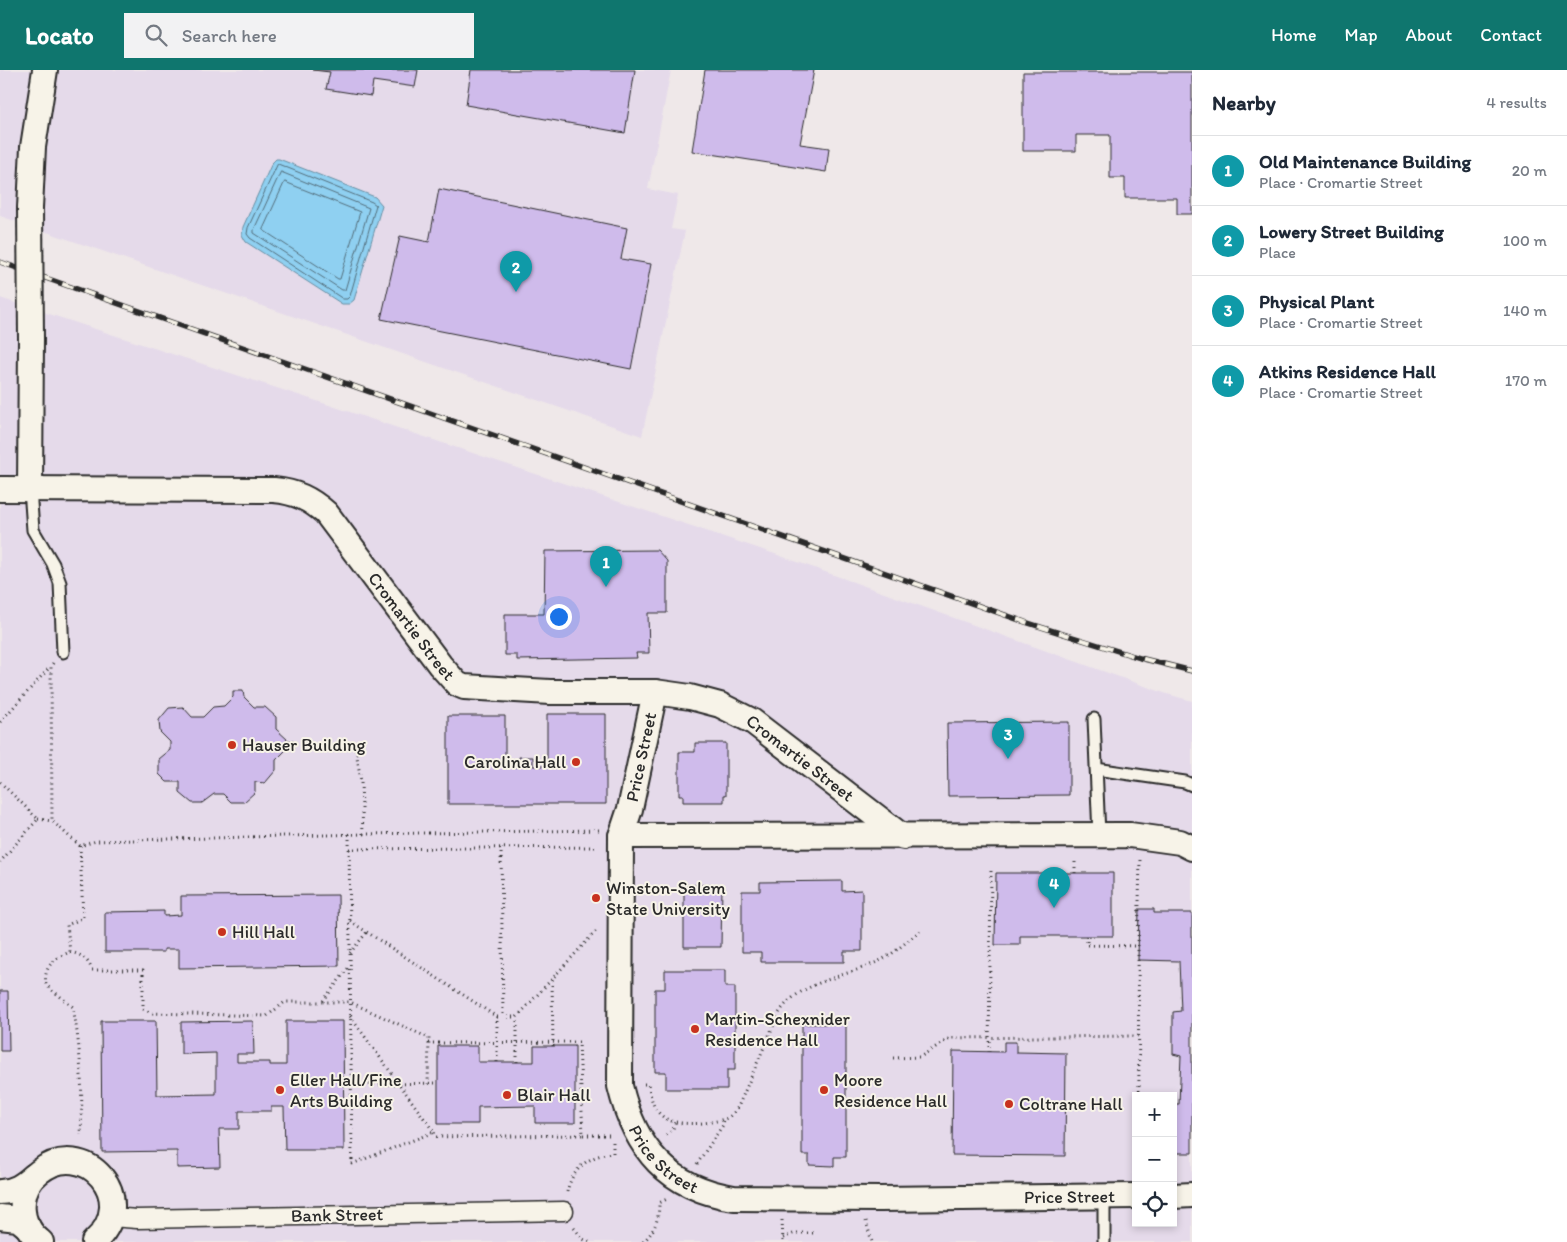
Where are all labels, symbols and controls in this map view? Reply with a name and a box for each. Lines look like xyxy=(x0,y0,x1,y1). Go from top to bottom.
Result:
search box xyxy=(124,13,474,58)
text: Locato xyxy=(25,21,94,50)
icon: search xyxy=(142,21,170,49)
text: Search here xyxy=(182,24,277,47)
text: Home xyxy=(1271,24,1317,46)
text: Map xyxy=(1345,24,1378,46)
text: About xyxy=(1406,24,1452,46)
text: Contact xyxy=(1480,24,1542,46)
text: Nearby xyxy=(1212,90,1276,115)
text: 4 results xyxy=(1486,93,1547,112)
text: Old Maintenance Building xyxy=(1259,150,1471,173)
text: 1 xyxy=(1224,161,1232,180)
text: 20 m xyxy=(1512,161,1547,180)
text: Place · Cromartie Street xyxy=(1259,173,1423,192)
text: Lowery Street Building xyxy=(1259,220,1444,243)
text: 2 xyxy=(1224,231,1232,250)
text: 100 m xyxy=(1503,231,1547,250)
text: Place xyxy=(1259,243,1296,262)
pin: 2 xyxy=(500,251,532,292)
text: Physical Plant xyxy=(1259,290,1374,313)
text: 3 xyxy=(1224,301,1232,320)
text: 140 m xyxy=(1503,301,1547,320)
text: Place · Cromartie Street xyxy=(1259,313,1423,332)
text: Atkins Residence Hall xyxy=(1259,360,1436,383)
text: 4 xyxy=(1223,371,1233,390)
text: 170 m xyxy=(1505,371,1547,390)
text: Place · Cromartie Street xyxy=(1259,383,1423,402)
pin: 1 xyxy=(590,546,622,587)
street label: Cromartie Street xyxy=(363,568,460,685)
your location xyxy=(546,604,572,630)
street label: Price Street xyxy=(621,710,661,804)
street label: Cromartie Street xyxy=(742,710,859,807)
pin: 3 xyxy=(992,718,1024,759)
place label: Hauser Building xyxy=(242,734,367,756)
marker: Hauser Building xyxy=(226,739,238,751)
place label: Carolina Hall xyxy=(464,751,566,773)
marker: Carolina Hall xyxy=(570,756,582,768)
pin: 4 xyxy=(1038,867,1070,908)
place label: Winston-Salem State University xyxy=(606,877,730,920)
marker: Winston-Salem State University xyxy=(590,892,602,904)
place label: Hill Hall xyxy=(232,921,295,943)
marker: Hill Hall xyxy=(216,926,228,938)
place label: Martin-Schexnider Residence Hall xyxy=(705,1008,851,1051)
marker: Martin-Schexnider Residence Hall xyxy=(689,1023,701,1035)
place label: Eller Hall/Fine Arts Building xyxy=(290,1069,402,1112)
place label: Moore Residence Hall xyxy=(834,1069,947,1112)
marker: Eller Hall/Fine Arts Building xyxy=(274,1084,286,1096)
place label: Blair Hall xyxy=(517,1084,591,1106)
marker: Moore Residence Hall xyxy=(818,1084,830,1096)
marker: Blair Hall xyxy=(501,1089,513,1101)
map controls xyxy=(1132,1092,1177,1227)
button: + xyxy=(1132,1092,1177,1137)
place label: Coltrane Hall xyxy=(1019,1093,1123,1115)
marker: Coltrane Hall xyxy=(1003,1098,1015,1110)
street label: Price Street xyxy=(624,1121,702,1198)
button: − xyxy=(1132,1137,1177,1182)
button: locate xyxy=(1132,1182,1177,1227)
street label: Price Street xyxy=(1024,1185,1115,1208)
street label: Bank Street xyxy=(291,1203,384,1227)

